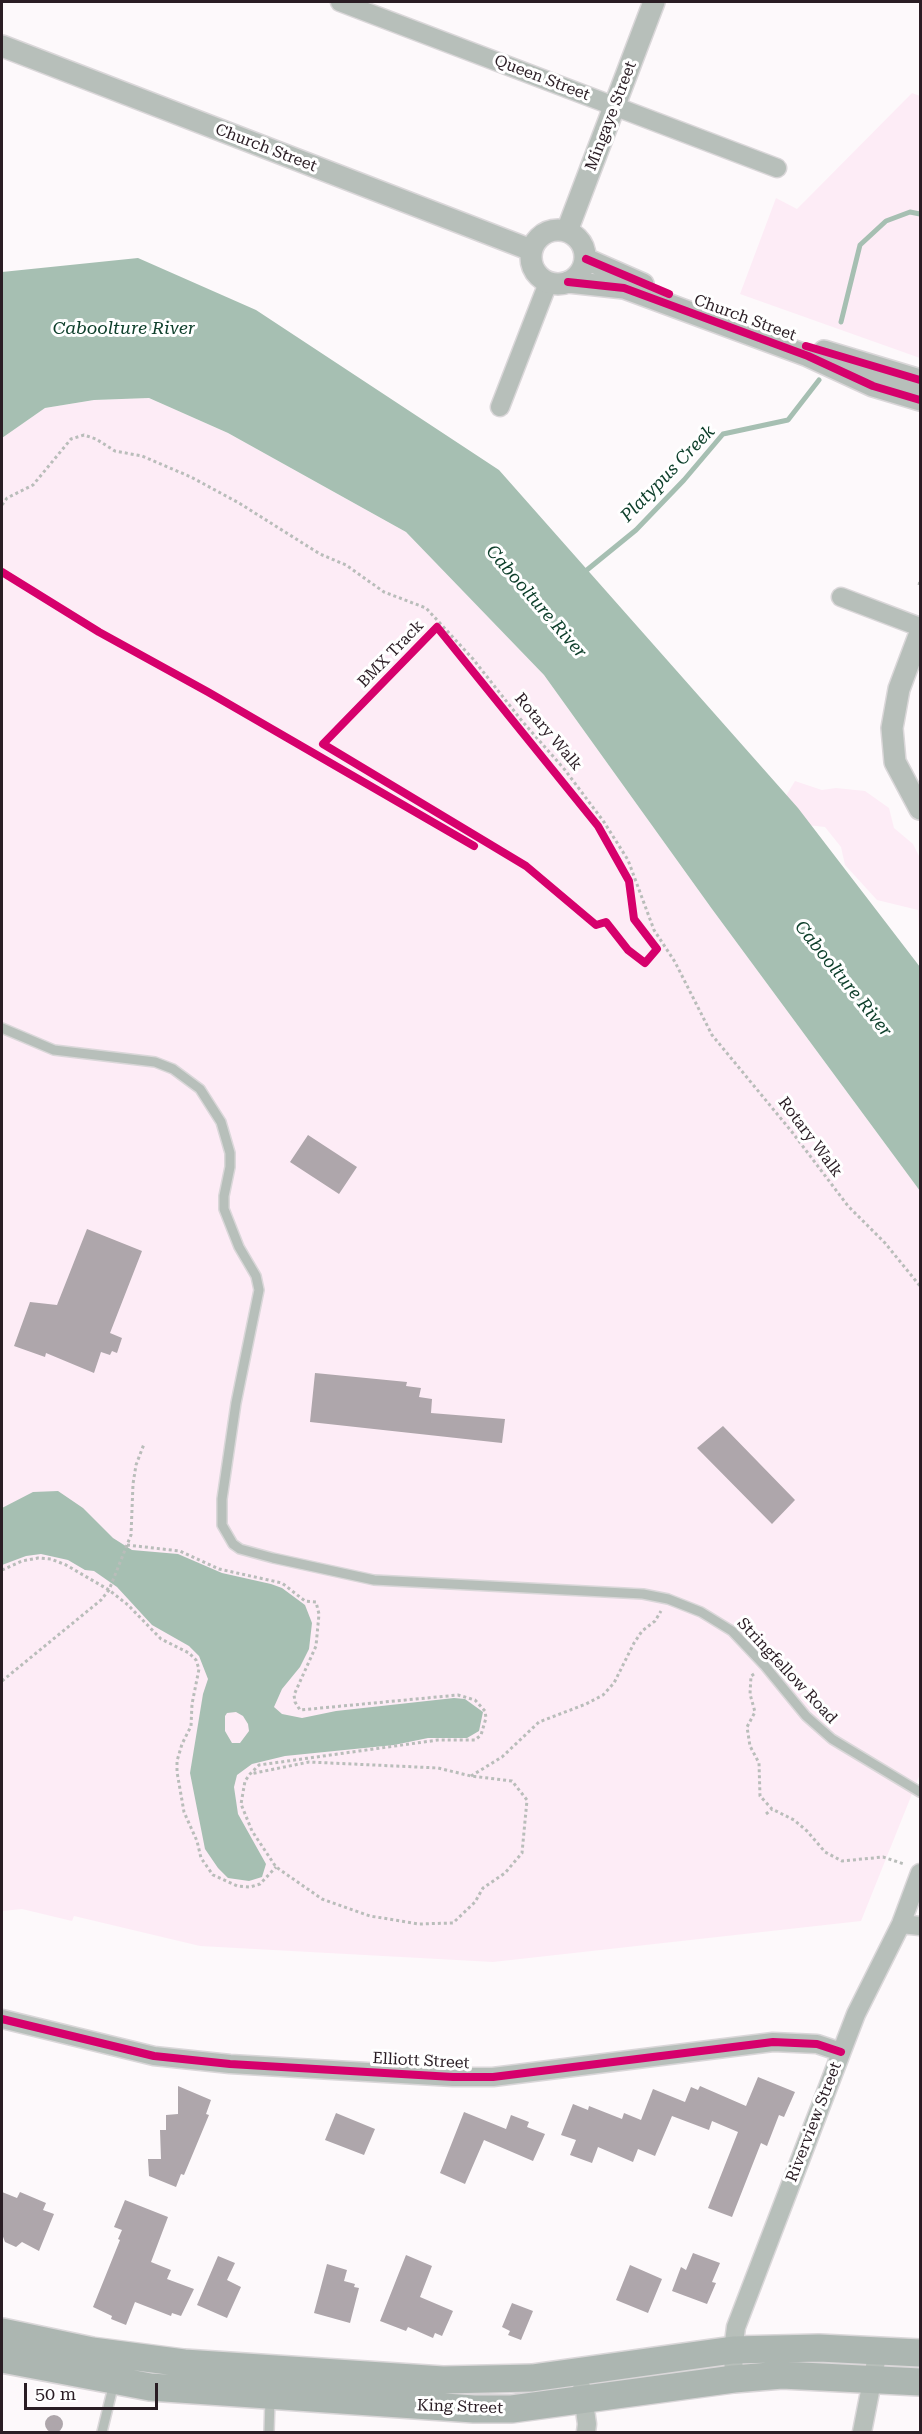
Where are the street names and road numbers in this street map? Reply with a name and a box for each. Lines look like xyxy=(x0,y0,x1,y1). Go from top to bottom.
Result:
street label: Queen Street xyxy=(492,51,592,105)
street label: Mingaye Street xyxy=(581,59,641,173)
street label: Church Street xyxy=(212,120,320,176)
street label: Church Street xyxy=(691,291,799,345)
street label: BMX Track xyxy=(354,616,428,692)
street label: Rotary Walk xyxy=(510,689,586,775)
street label: Rotary Walk xyxy=(774,1093,846,1181)
street label: Stringfellow Road xyxy=(733,1614,841,1728)
street label: Elliott Street xyxy=(372,2049,470,2073)
street label: Riverview Street xyxy=(782,2059,846,2185)
street label: King Street xyxy=(417,2396,503,2418)

